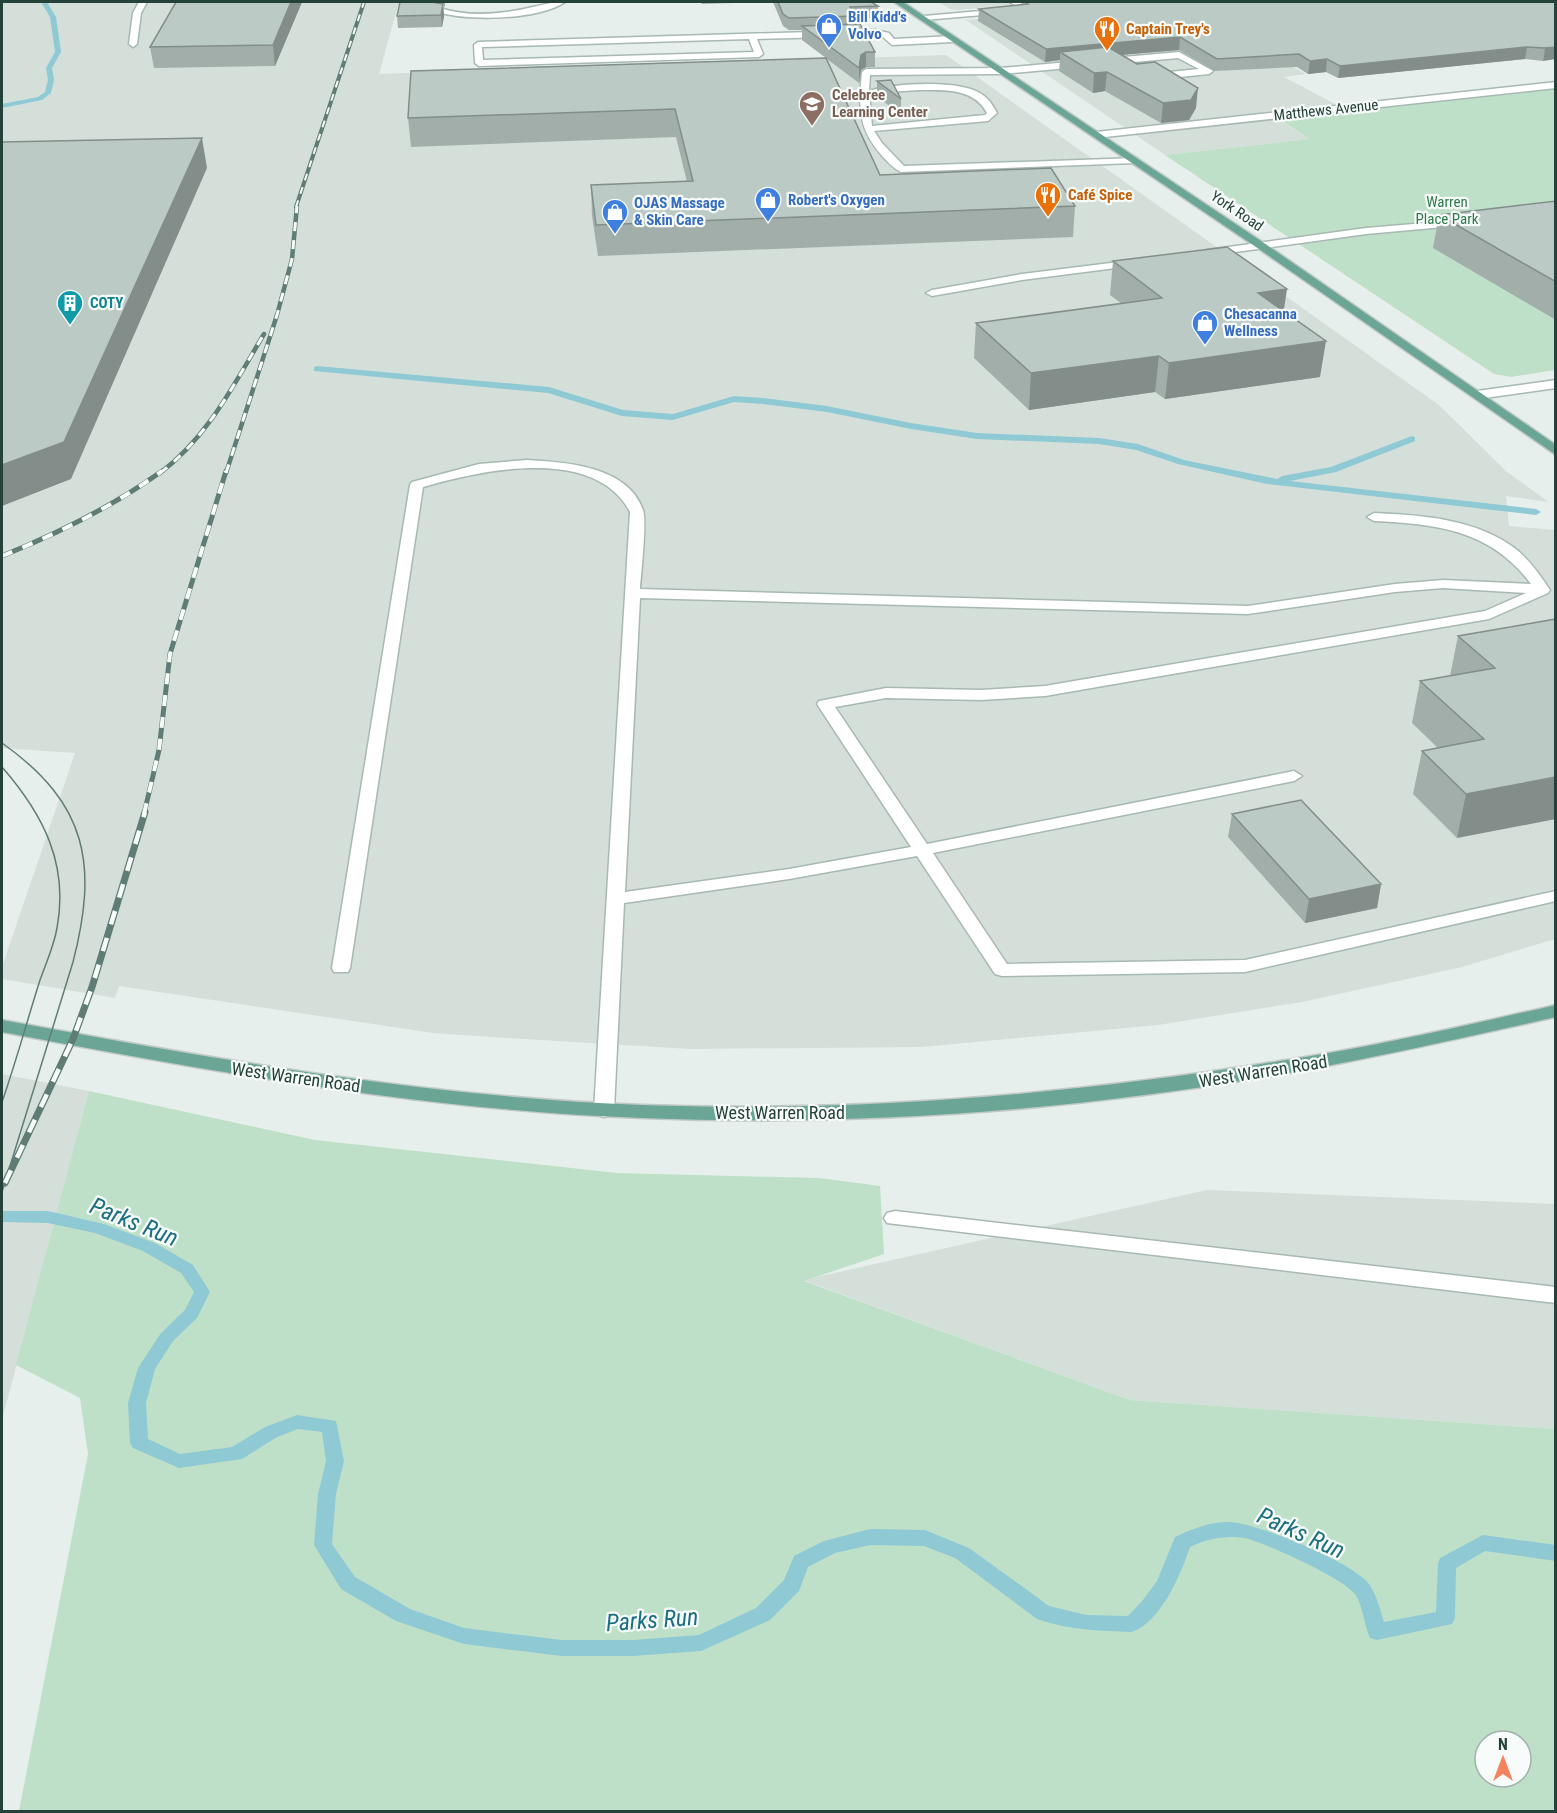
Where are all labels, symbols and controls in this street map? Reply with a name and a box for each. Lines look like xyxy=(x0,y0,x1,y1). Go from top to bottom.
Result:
place label: Bill Kidd's Volvo xyxy=(848,8,907,43)
shop icon: Bill Kidd's Volvo xyxy=(814,11,844,49)
restaurant icon: Captain Trey's xyxy=(1092,14,1122,52)
place label: Captain Trey's xyxy=(1126,20,1210,38)
place label: Celebree Learning Center xyxy=(832,86,928,121)
school or university icon: Celebree Learning Center xyxy=(797,89,827,127)
street label: Matthews Avenue xyxy=(1273,96,1379,124)
restaurant icon: Café Spice xyxy=(1033,180,1063,218)
shop icon: Robert's Oxygen xyxy=(753,185,783,223)
place label: Café Spice xyxy=(1068,186,1132,204)
street label: York Road xyxy=(1207,187,1267,235)
place label: Robert's Oxygen xyxy=(788,191,885,209)
park label: Warren Place Park xyxy=(1415,193,1479,228)
place label: OJAS Massage & Skin Care xyxy=(634,194,725,229)
shop icon: OJAS Massage & Skin Care xyxy=(600,197,630,235)
building icon: COTY xyxy=(55,288,85,326)
place label: COTY xyxy=(90,294,124,312)
place label: Chesacanna Wellness xyxy=(1224,305,1297,340)
shop icon: Chesacanna Wellness xyxy=(1190,308,1220,346)
street label: West Warren Road xyxy=(1197,1050,1329,1092)
street label: West Warren Road xyxy=(230,1058,362,1096)
street label: West Warren Road xyxy=(715,1102,845,1123)
water label: Parks Run xyxy=(86,1192,182,1252)
water label: Parks Run xyxy=(1253,1501,1349,1565)
water label: Parks Run xyxy=(605,1603,699,1637)
north arrow xyxy=(1473,1729,1533,1789)
text: N xyxy=(1498,1735,1508,1754)

